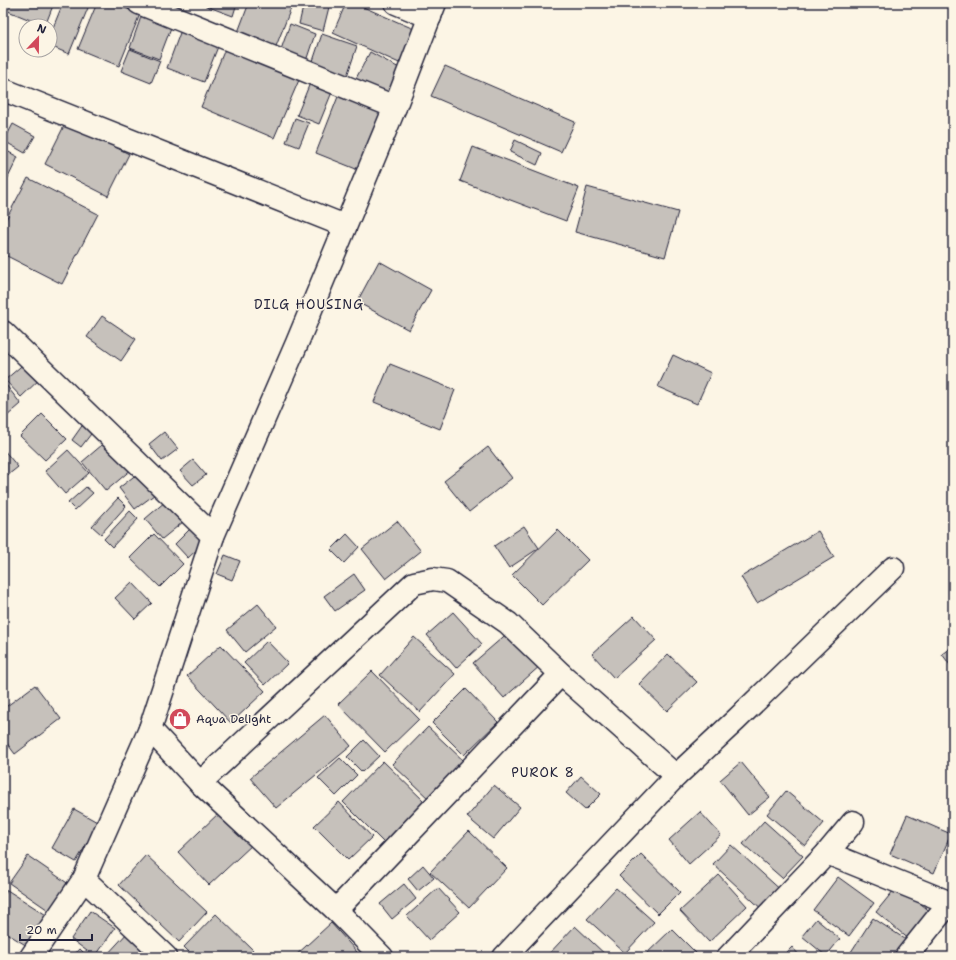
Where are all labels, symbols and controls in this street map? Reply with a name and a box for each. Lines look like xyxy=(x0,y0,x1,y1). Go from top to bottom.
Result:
north arrow xyxy=(18,18,58,58)
text: N xyxy=(35,21,49,38)
district label: DILG HOUSING xyxy=(254,296,364,313)
shop icon: Aqua Delight xyxy=(167,706,193,732)
place label: Aqua Delight xyxy=(196,711,271,727)
district label: PUROK 8 xyxy=(511,764,575,781)
scale bar xyxy=(20,916,92,942)
text: 20 m xyxy=(26,922,57,938)

